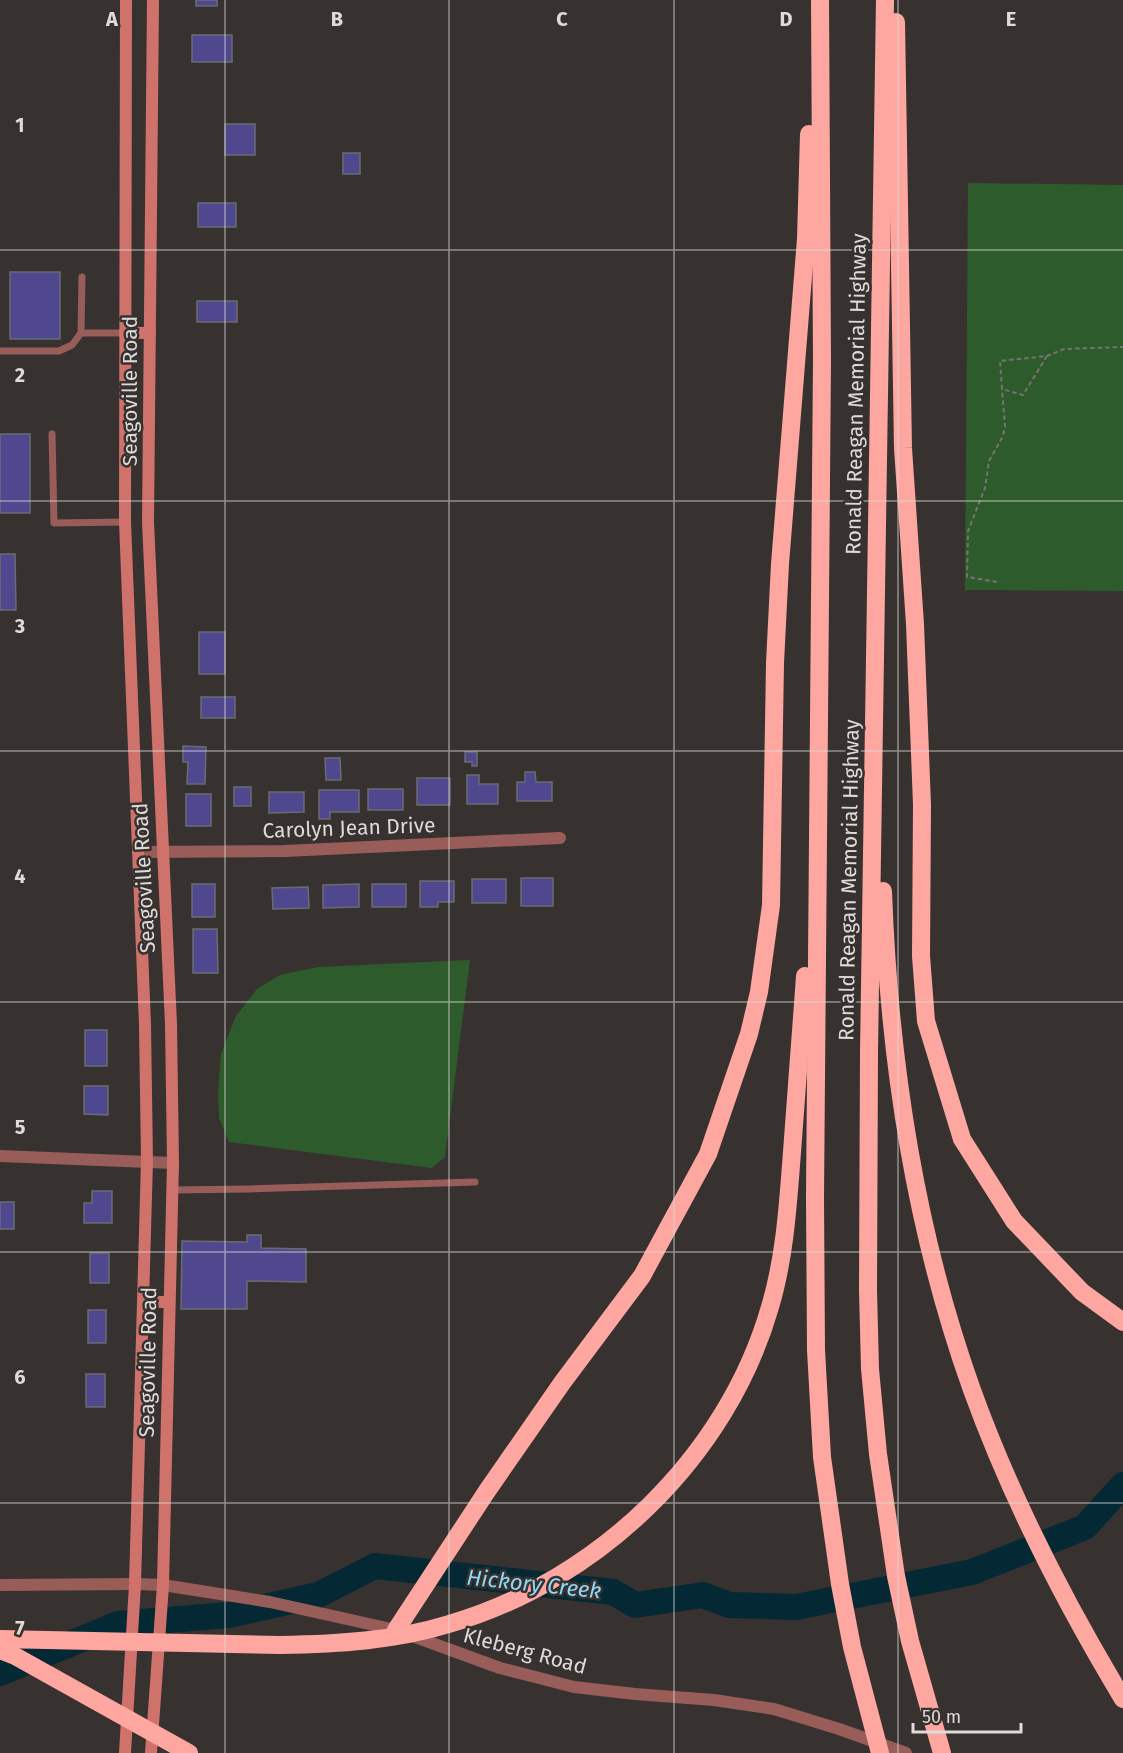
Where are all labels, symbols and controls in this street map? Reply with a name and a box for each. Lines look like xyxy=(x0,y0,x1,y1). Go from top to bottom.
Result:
text: A xyxy=(105,7,119,31)
text: B xyxy=(331,7,343,31)
text: C xyxy=(556,7,568,31)
text: D xyxy=(779,7,793,31)
text: E xyxy=(1006,7,1016,31)
text: 1 xyxy=(15,113,25,137)
street label: Ronald Reagan Memorial Highway xyxy=(840,232,872,555)
street label: Seagoville Road xyxy=(117,316,143,466)
text: 2 xyxy=(15,363,25,387)
text: 3 xyxy=(14,614,25,638)
street label: Ronald Reagan Memorial Highway xyxy=(833,718,865,1041)
street label: Seagoville Road xyxy=(127,802,161,954)
street label: Carolyn Jean Drive xyxy=(262,812,436,844)
text: 4 xyxy=(14,864,26,888)
text: 5 xyxy=(15,1115,26,1139)
street label: Seagoville Road xyxy=(134,1287,162,1437)
text: 6 xyxy=(14,1365,26,1389)
water label: Hickory Creek xyxy=(465,1564,603,1604)
text: 7 xyxy=(15,1616,25,1640)
street label: Kleberg Road xyxy=(461,1622,589,1680)
scale bar xyxy=(913,1696,1021,1734)
text: 50 m xyxy=(922,1706,961,1728)

